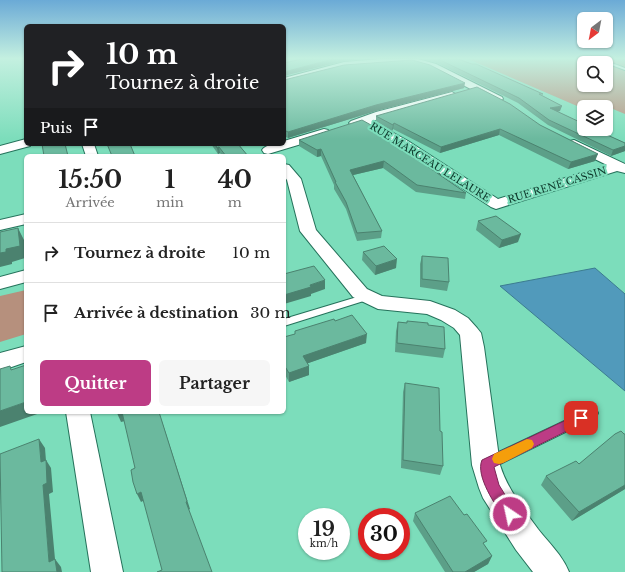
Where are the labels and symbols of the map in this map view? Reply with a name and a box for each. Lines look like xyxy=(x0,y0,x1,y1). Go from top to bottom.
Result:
north arrow xyxy=(577,12,613,48)
street label: RUE MARCEAU LELAURE xyxy=(367,119,493,205)
street label: RUE RENÉ CASSIN xyxy=(506,163,608,206)
pin xyxy=(564,401,598,435)
position arrow xyxy=(489,493,531,535)
speed limit sign: 30 xyxy=(358,508,410,560)

